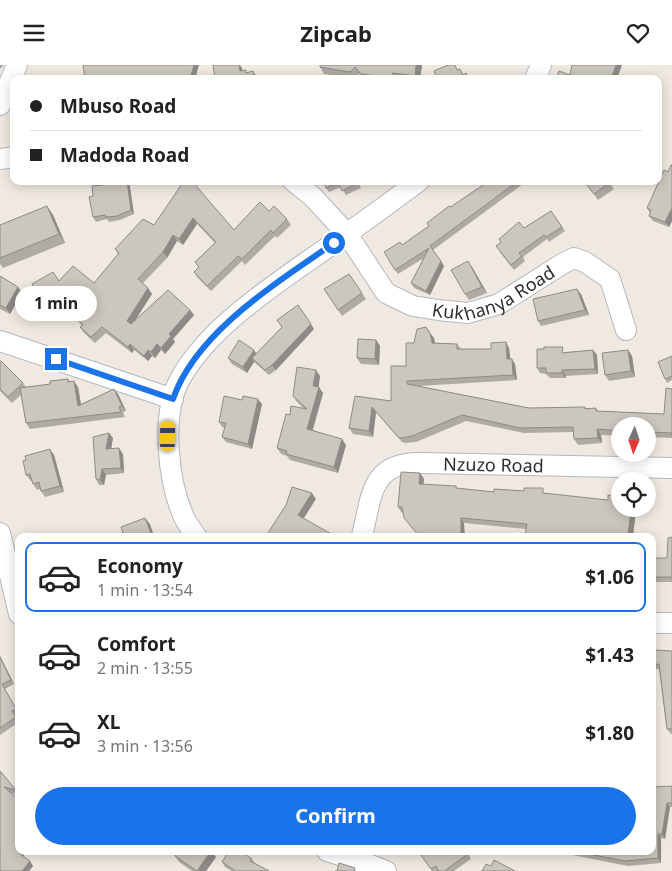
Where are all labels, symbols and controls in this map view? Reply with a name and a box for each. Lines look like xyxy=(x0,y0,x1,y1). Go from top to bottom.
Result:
text: Zipcab xyxy=(300,18,372,48)
icon: menu xyxy=(20,19,48,47)
icon: heart xyxy=(624,19,652,47)
text: Mbuso Road xyxy=(60,93,176,119)
text: Madoda Road xyxy=(60,142,189,168)
route start xyxy=(323,232,345,254)
street label: Kukhanya Road xyxy=(431,260,559,326)
callout: 1 min xyxy=(15,287,97,321)
text: 1 min xyxy=(34,292,78,314)
route end xyxy=(45,348,67,370)
north arrow xyxy=(611,417,656,463)
map controls xyxy=(611,417,656,517)
car xyxy=(160,421,175,451)
street label: Nzuzo Road xyxy=(443,451,544,477)
button: locate xyxy=(611,472,656,517)
text: Economy xyxy=(97,553,183,579)
icon: car xyxy=(37,555,82,600)
text: $1.06 xyxy=(585,564,634,590)
text: 1 min · 13:54 xyxy=(97,579,193,601)
text: Comfort xyxy=(97,631,176,657)
icon: car xyxy=(37,633,82,678)
text: $1.43 xyxy=(585,642,634,668)
text: 2 min · 13:55 xyxy=(97,657,193,679)
text: XL xyxy=(97,709,120,735)
icon: car xyxy=(37,711,82,756)
text: $1.80 xyxy=(585,720,634,746)
text: 3 min · 13:56 xyxy=(97,735,193,757)
button: Confirm xyxy=(35,787,636,845)

